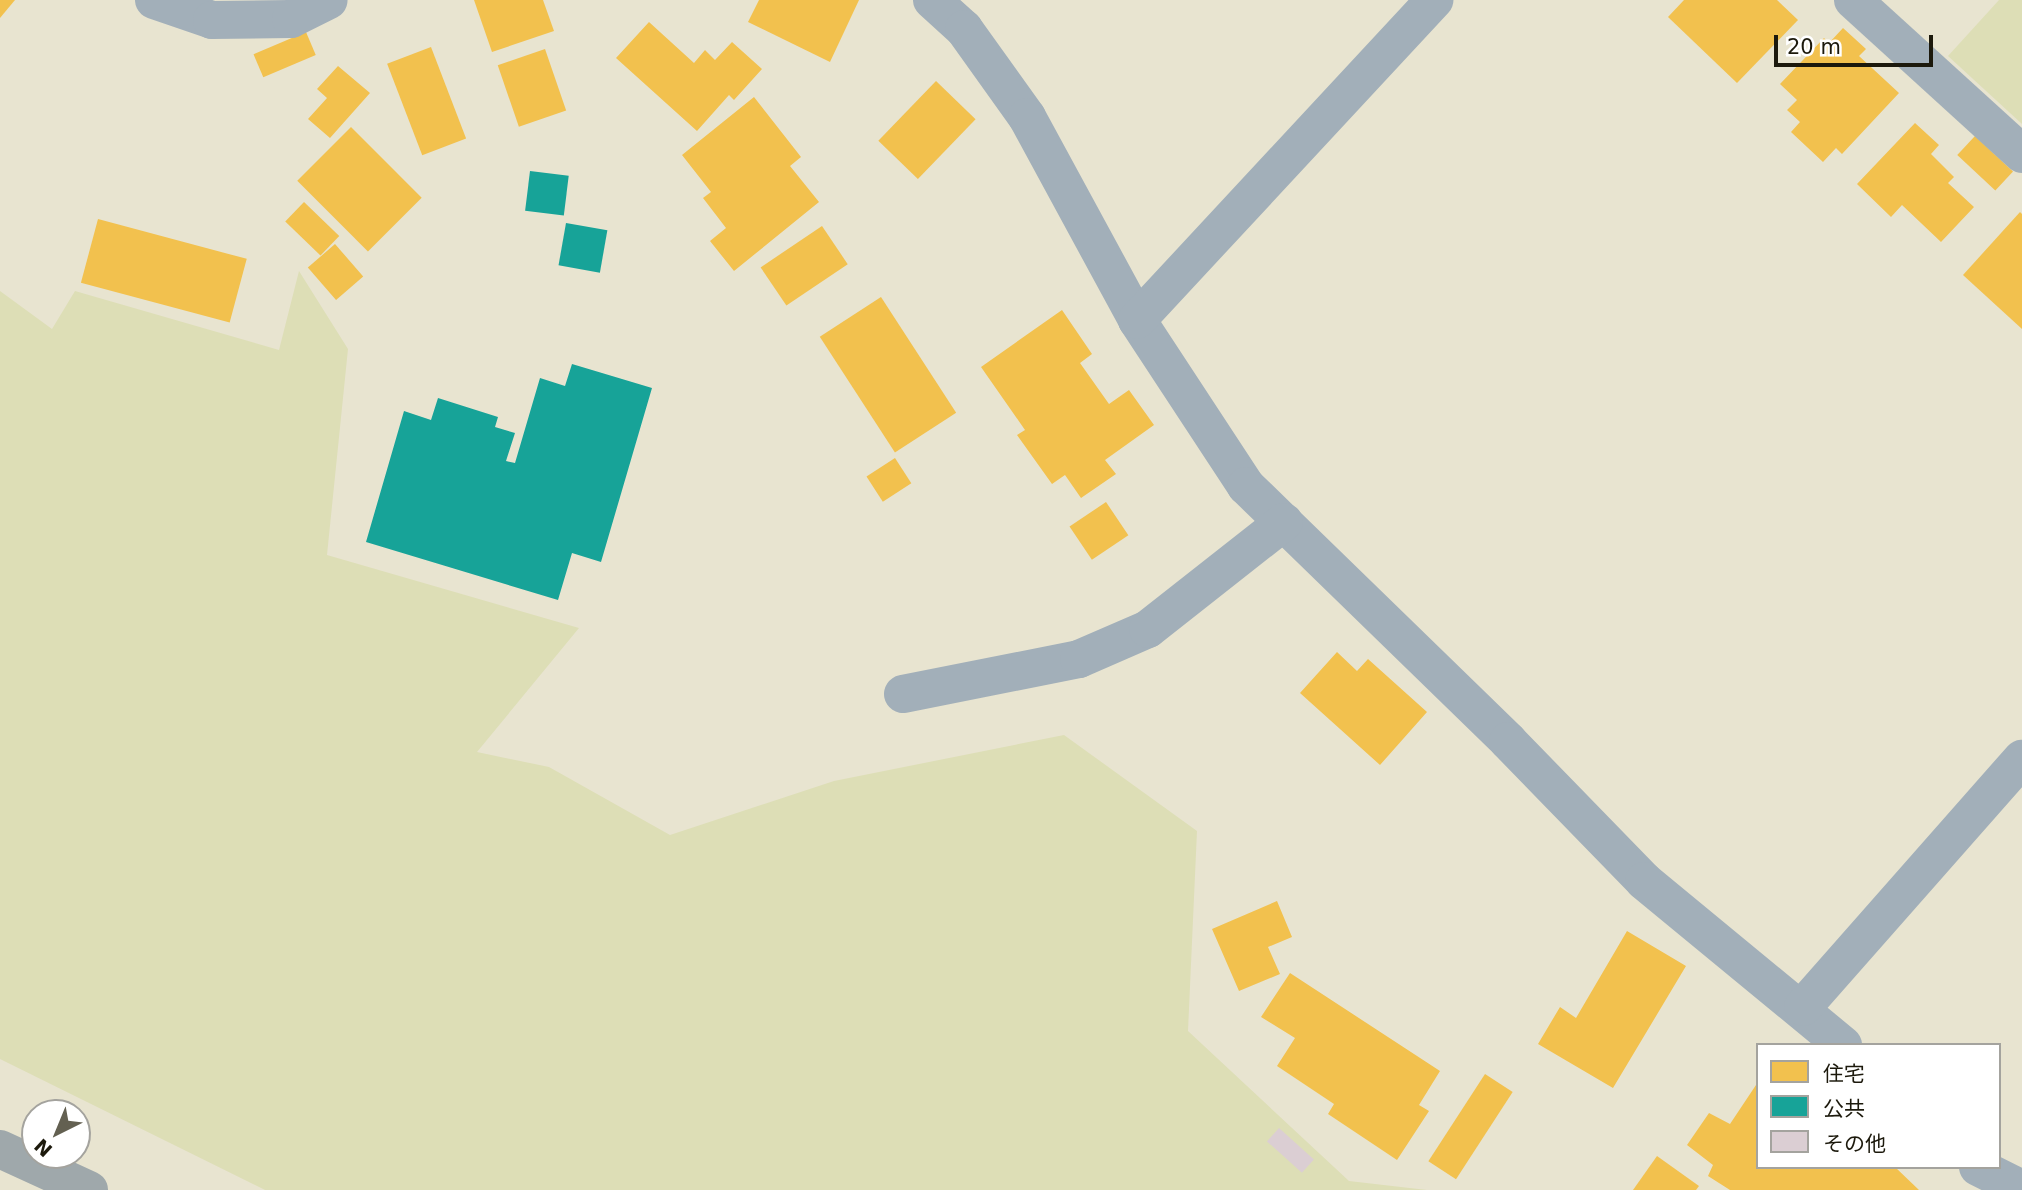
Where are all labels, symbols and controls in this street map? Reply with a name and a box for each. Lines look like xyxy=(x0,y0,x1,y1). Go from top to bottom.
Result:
scale bar xyxy=(1777,21,1936,65)
text: 20 m xyxy=(1787,35,1841,59)
legend xyxy=(1756,1043,2001,1169)
text: 住宅 xyxy=(1823,1062,1865,1086)
text: 公共 xyxy=(1823,1097,1865,1121)
north arrow xyxy=(21,1099,91,1169)
text: その他 xyxy=(1823,1132,1886,1156)
text: N xyxy=(30,1134,56,1161)

